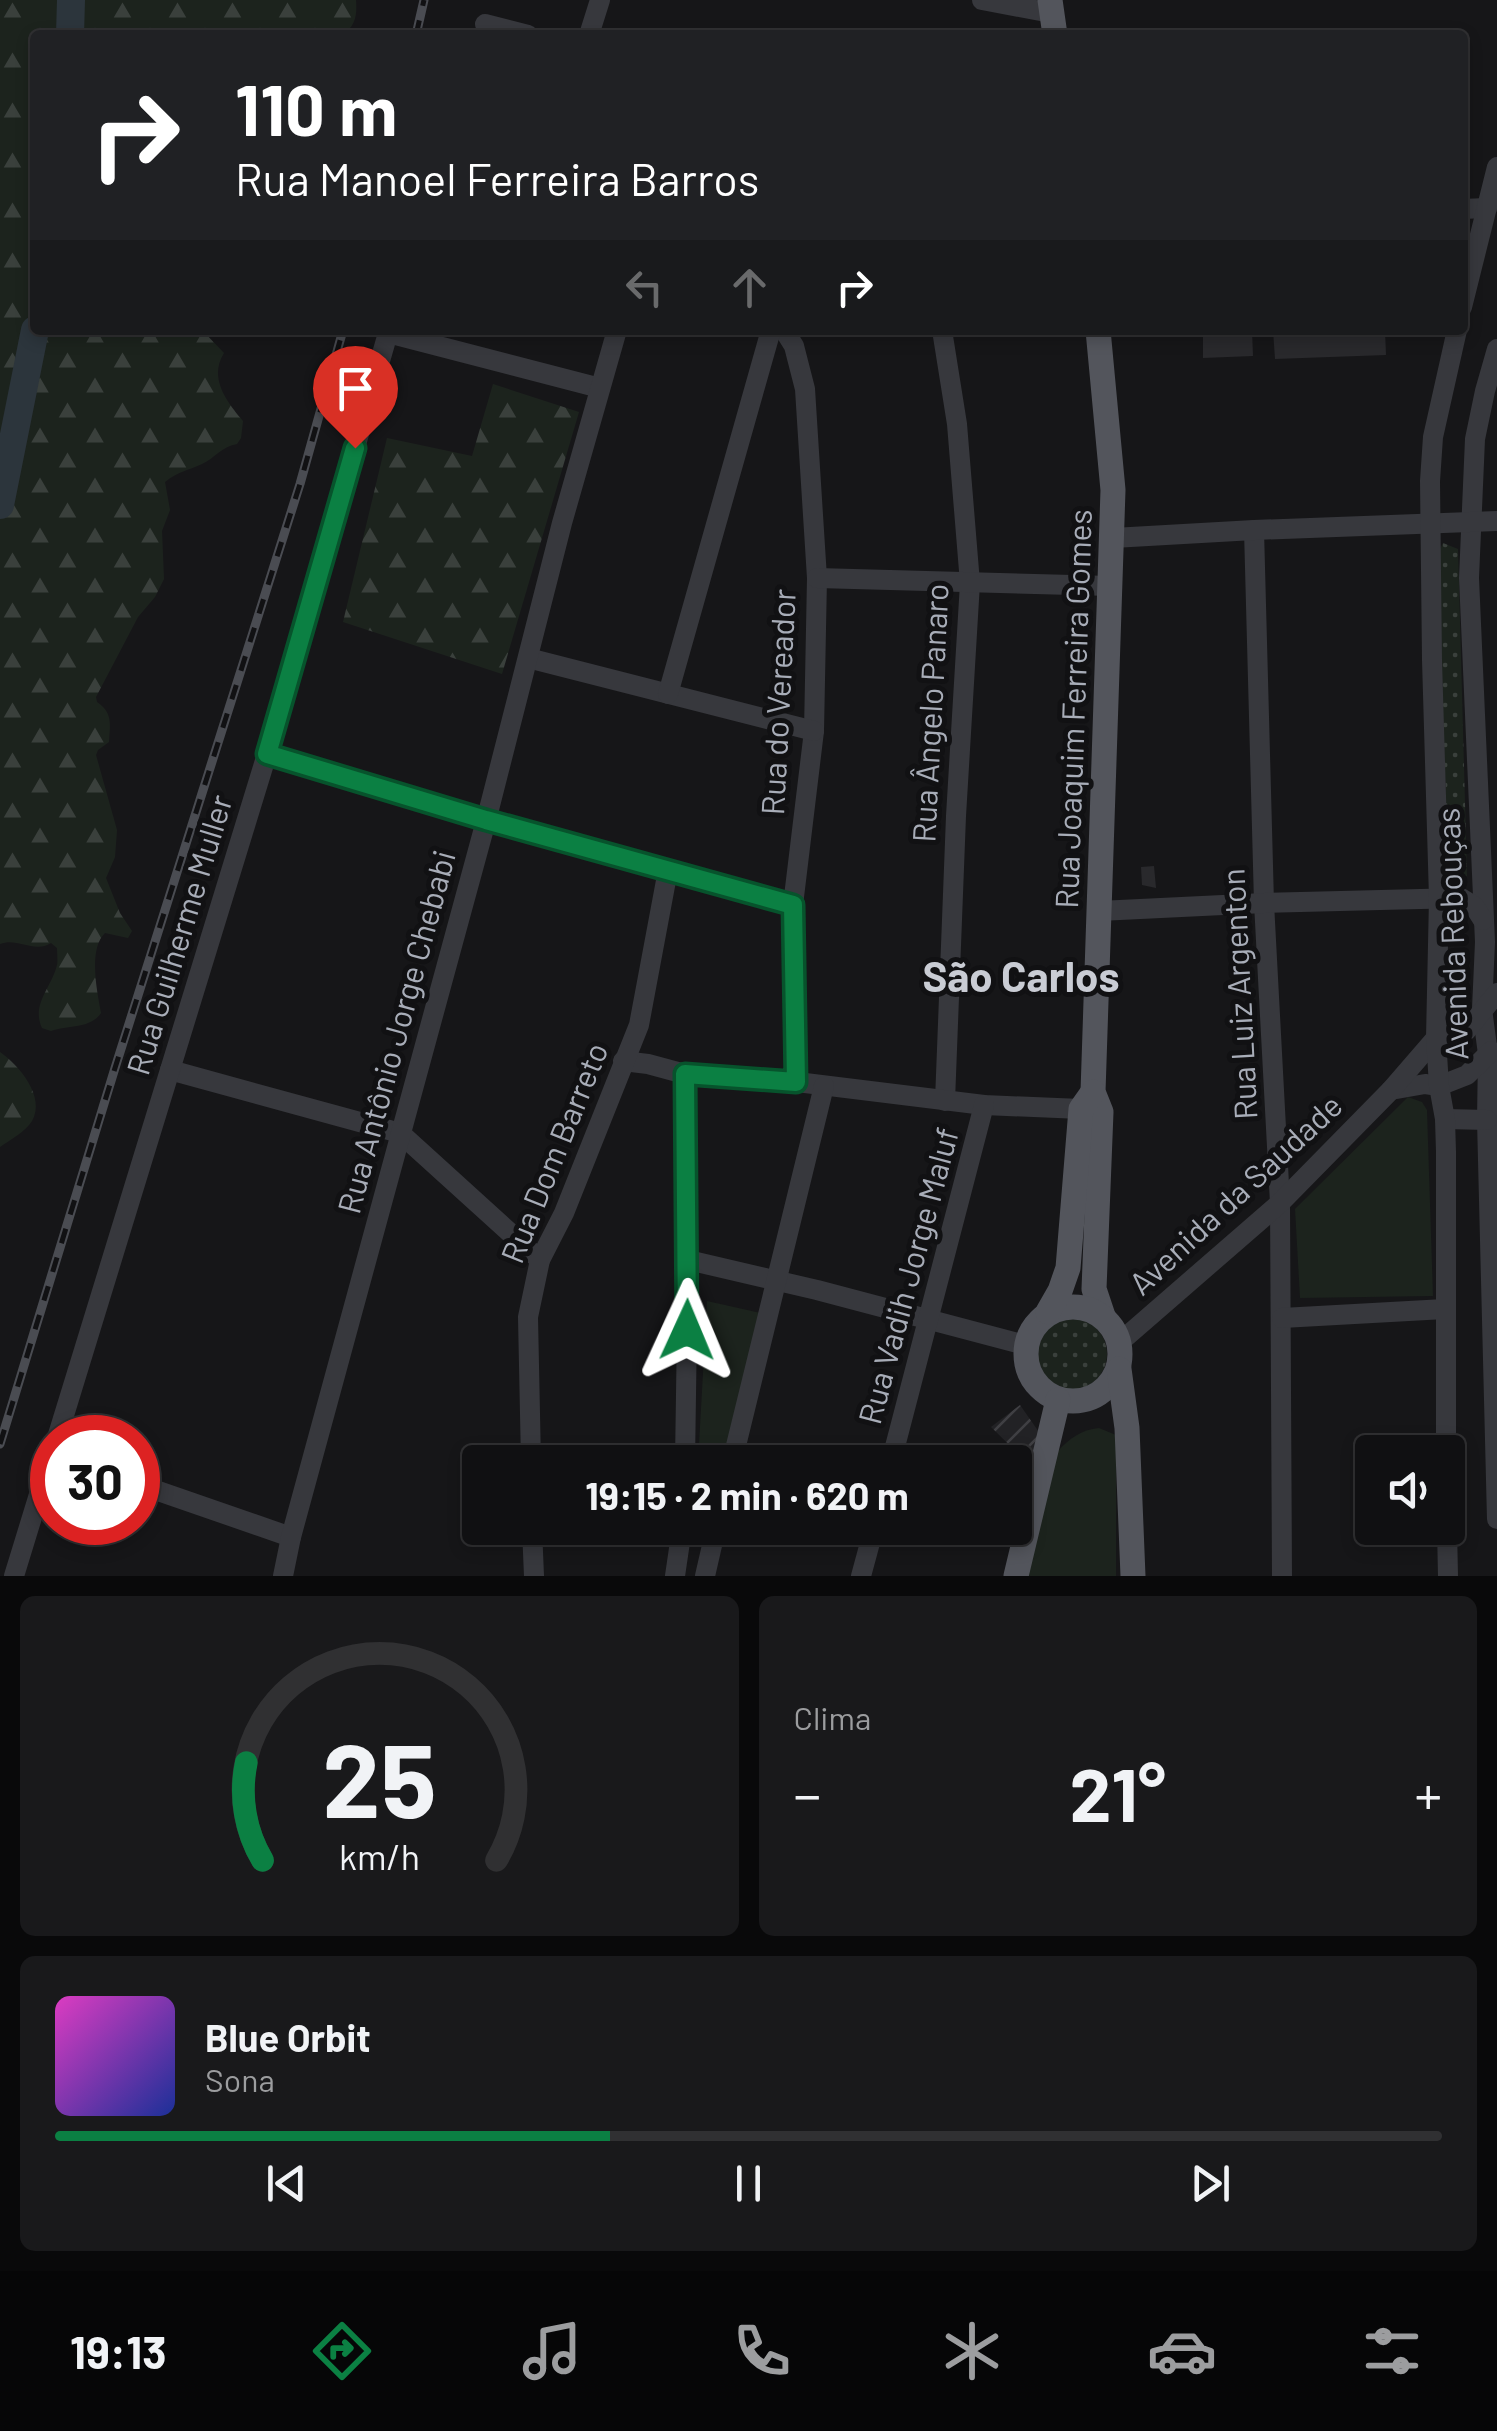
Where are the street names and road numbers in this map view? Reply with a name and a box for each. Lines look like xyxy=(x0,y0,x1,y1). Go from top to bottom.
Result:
street label: Rua Joaquim Ferreira Gomes xyxy=(1046,509,1098,909)
street label: Rua Ângelo Panaro xyxy=(903,582,955,843)
street label: Rua do Vereador xyxy=(752,587,802,816)
street label: Rua Guilherme Muller xyxy=(117,790,239,1079)
street label: Avenida Rebouças xyxy=(1428,807,1474,1061)
street label: Rua Antônio Jorge Chebabi xyxy=(328,846,462,1217)
street label: Rua Luiz Argenton xyxy=(1212,867,1264,1121)
street label: Rua Dom Barreto xyxy=(492,1036,615,1268)
street label: Avenida da Saudade xyxy=(1121,1085,1349,1302)
street label: Rua Vadih Jorge Maluf xyxy=(849,1123,965,1428)

